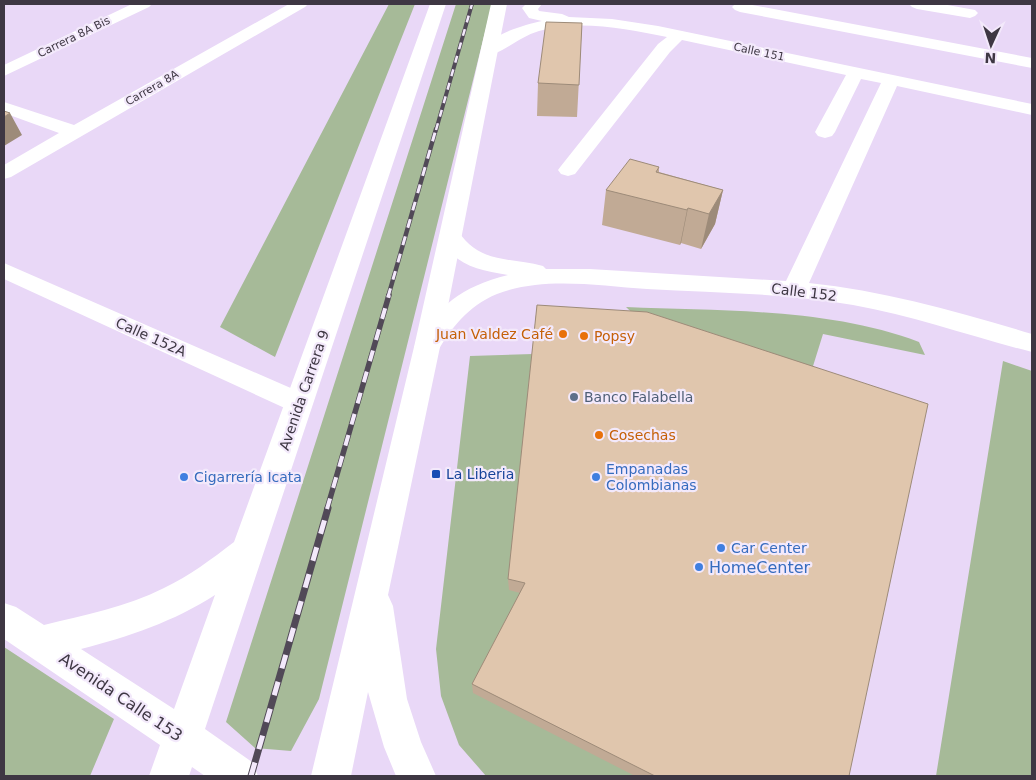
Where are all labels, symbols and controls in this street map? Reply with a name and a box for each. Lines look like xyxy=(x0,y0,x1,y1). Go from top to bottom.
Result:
street label: Carrera 8A Bis xyxy=(36,14,113,60)
north arrow xyxy=(966,20,1016,70)
street label: Calle 151 xyxy=(732,40,786,64)
text: N xyxy=(984,50,997,66)
street label: Carrera 8A xyxy=(123,67,181,108)
street label: Calle 152 xyxy=(770,280,838,304)
street label: Calle 152A xyxy=(113,314,189,360)
place label: Juan Valdez Café xyxy=(435,326,553,342)
street label: Avenida Carrera 9 xyxy=(276,328,332,452)
marker: Juan Valdez Café xyxy=(557,328,569,340)
place label: Popsy xyxy=(594,328,635,344)
marker: Popsy xyxy=(578,330,590,342)
place label: Banco Falabella xyxy=(584,389,693,405)
marker: Banco Falabella xyxy=(568,391,580,403)
place label: Cosechas xyxy=(609,427,676,443)
marker: Cosechas xyxy=(593,429,605,441)
place label: Empanadas Colombianas xyxy=(606,461,697,493)
place label: La Liberia xyxy=(446,466,514,482)
marker: La Liberia xyxy=(430,468,442,480)
place label: Cigarrería Icata xyxy=(194,469,302,485)
marker: Cigarrería Icata xyxy=(178,471,190,483)
marker: Empanadas Colombianas xyxy=(590,471,602,483)
place label: Car Center xyxy=(731,540,807,556)
marker: Car Center xyxy=(715,542,727,554)
place label: HomeCenter xyxy=(709,558,811,577)
marker: HomeCenter xyxy=(693,561,705,573)
street label: Avenida Calle 153 xyxy=(56,649,186,745)

